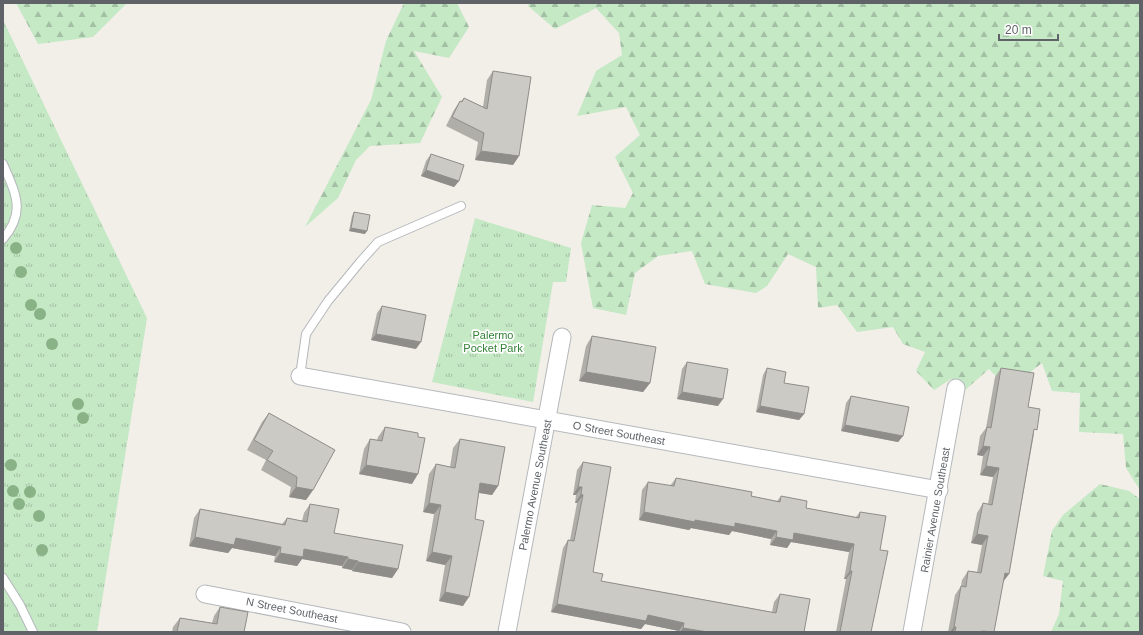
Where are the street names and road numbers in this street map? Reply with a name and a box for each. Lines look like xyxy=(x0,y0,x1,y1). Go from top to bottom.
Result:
street label: Palermo Avenue Southeast xyxy=(516,419,554,551)
street label: O Street Southeast xyxy=(572,419,666,447)
street label: Rainier Avenue Southeast xyxy=(918,446,952,574)
street label: N Street Southeast xyxy=(245,595,339,625)

